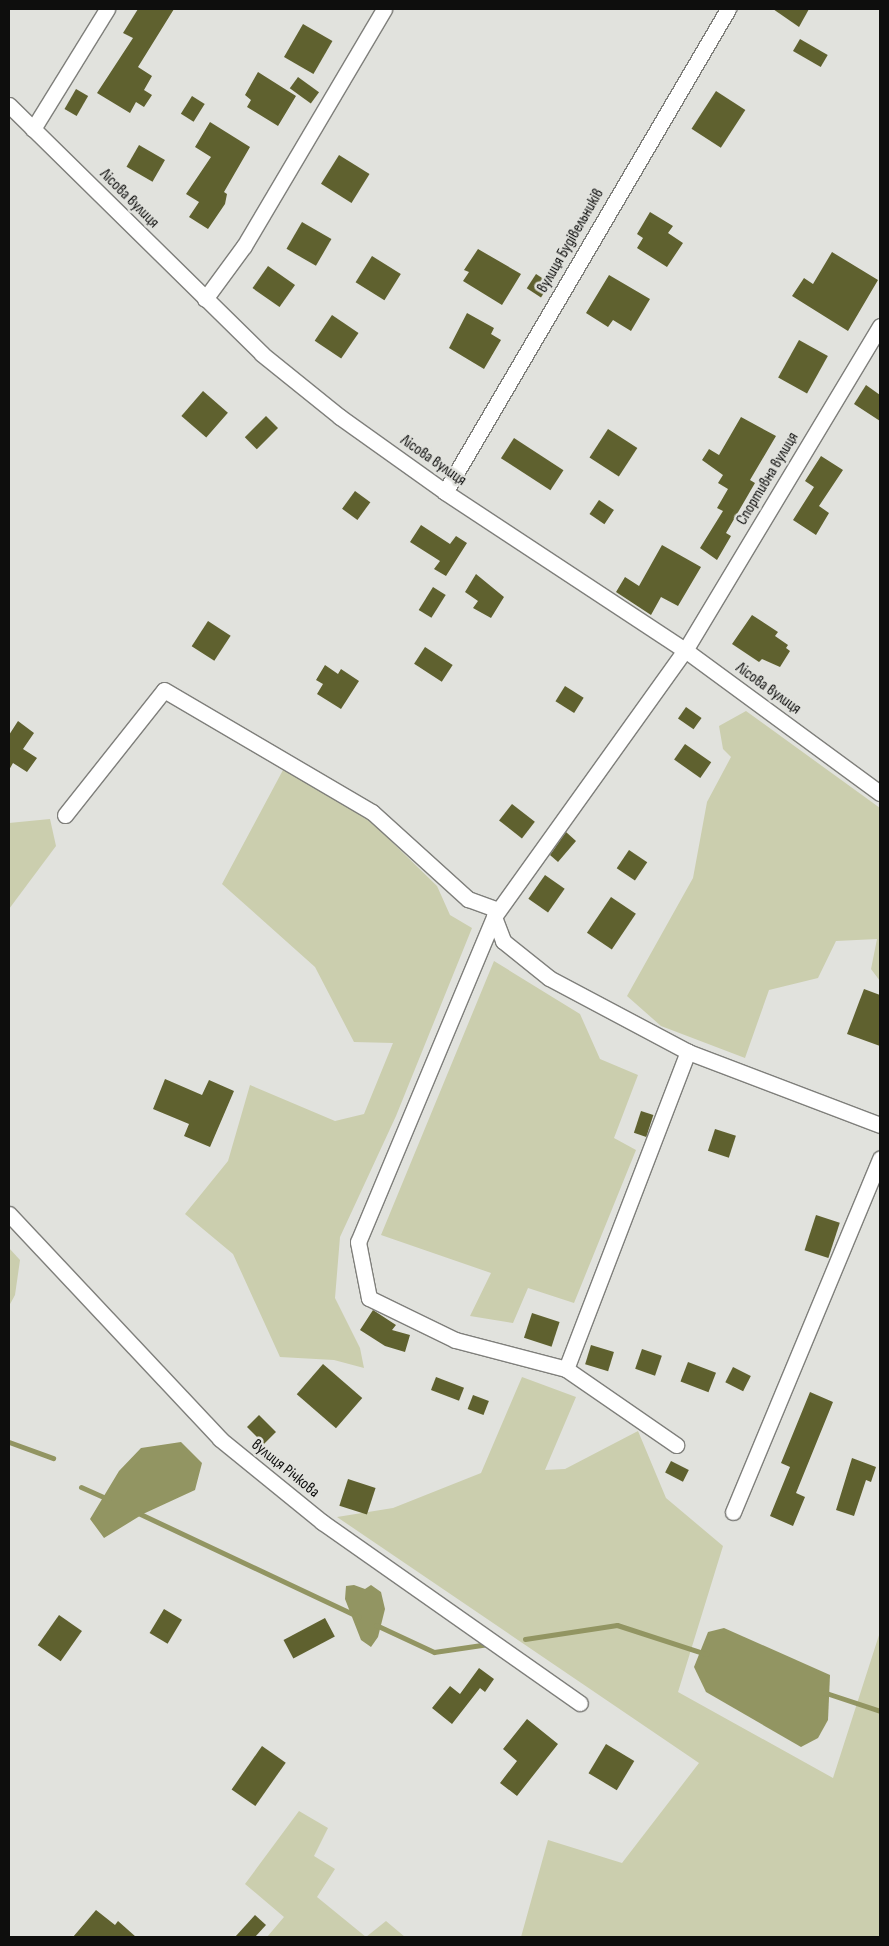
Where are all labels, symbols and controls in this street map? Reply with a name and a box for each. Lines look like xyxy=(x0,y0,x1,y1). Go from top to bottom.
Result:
street label: Лісова вулиця xyxy=(95,165,163,233)
street label: вулиця Будівельників xyxy=(533,186,609,296)
street label: Спортивна вулиця xyxy=(733,429,803,529)
street label: Лісова вулиця xyxy=(396,431,470,491)
street label: Лісова вулиця xyxy=(732,659,804,719)
street label: вулиця Річкова xyxy=(247,1436,323,1502)

